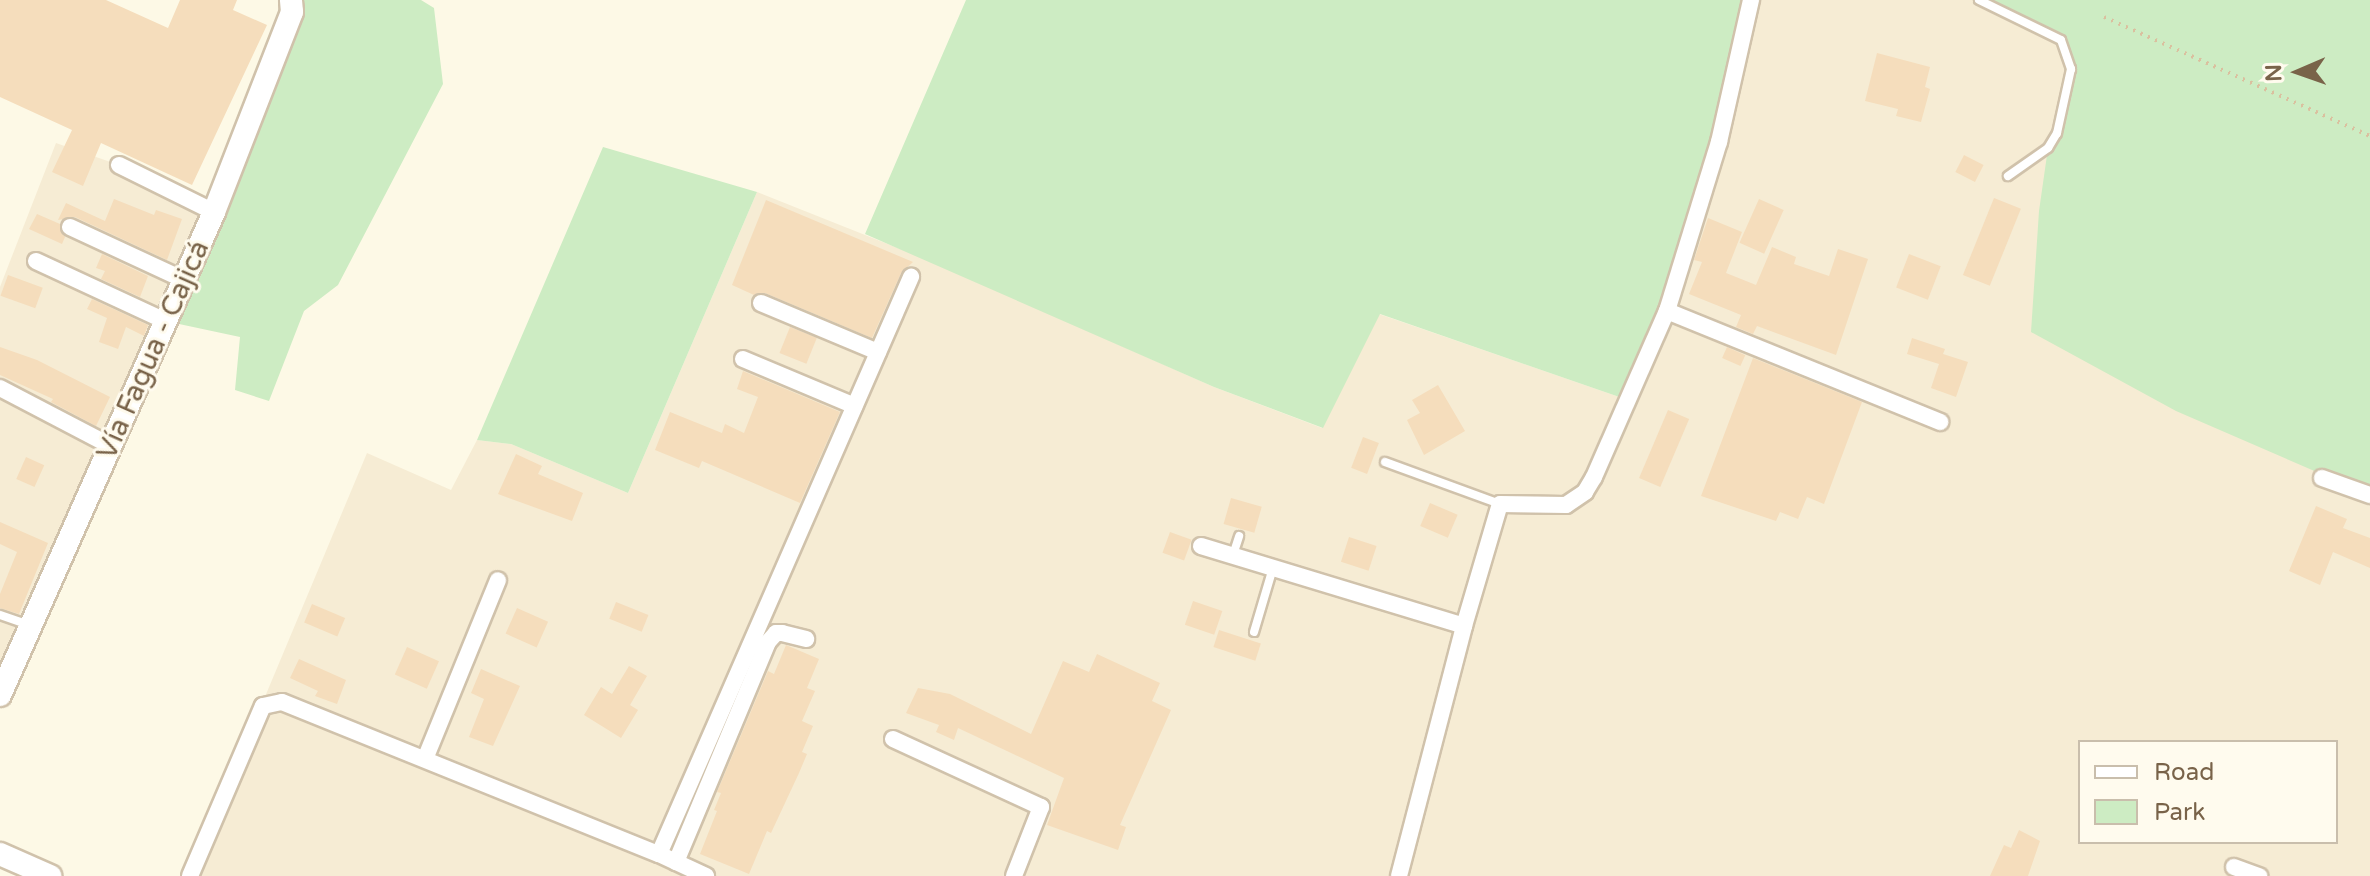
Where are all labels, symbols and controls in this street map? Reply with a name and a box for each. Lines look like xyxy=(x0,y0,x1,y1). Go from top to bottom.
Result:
north arrow xyxy=(2258,32,2338,112)
text: N xyxy=(2261,64,2287,82)
street label: Vía Fagua - Cajicá xyxy=(90,235,216,465)
legend xyxy=(2078,740,2338,844)
text: Road xyxy=(2154,758,2214,787)
text: Park xyxy=(2154,798,2205,827)

